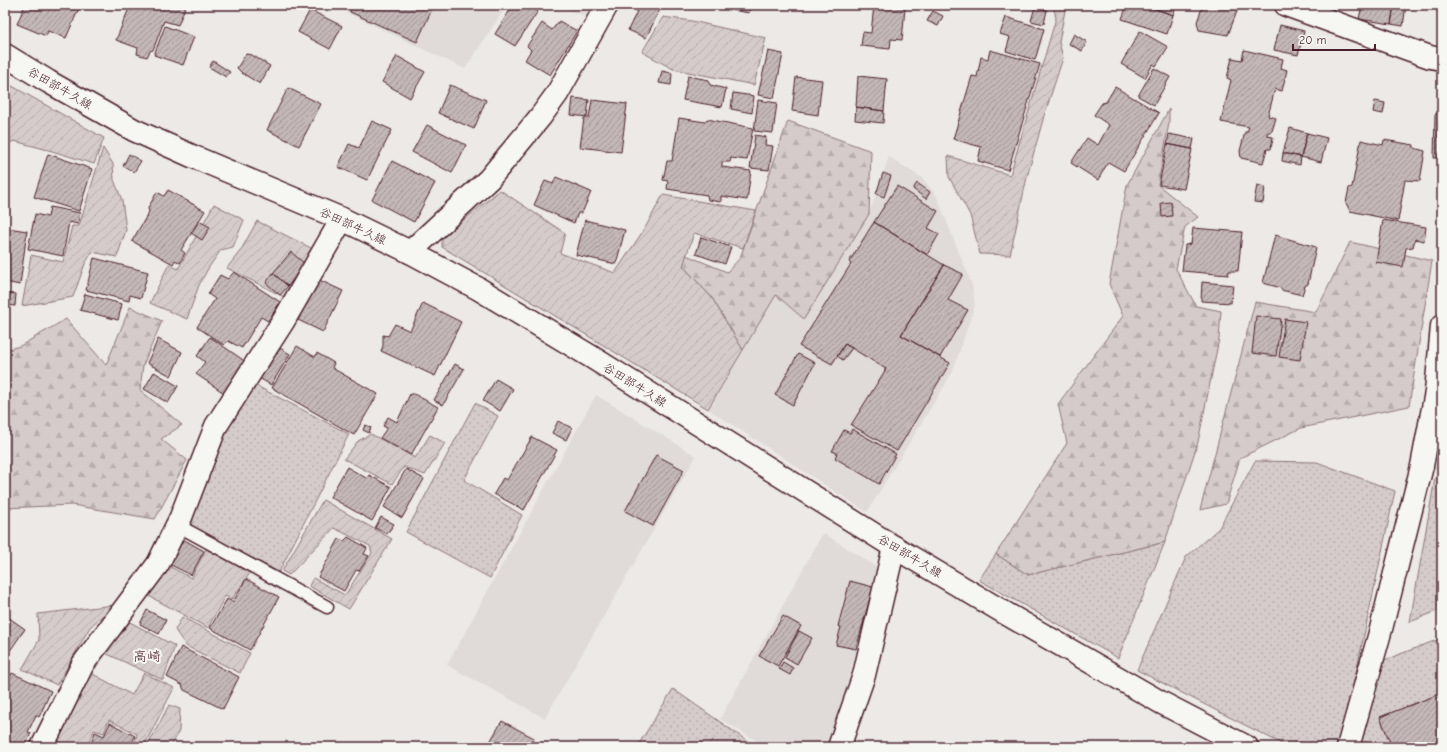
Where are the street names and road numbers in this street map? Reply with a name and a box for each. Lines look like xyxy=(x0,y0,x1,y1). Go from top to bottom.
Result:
street label: 谷田部牛久線 xyxy=(25,64,95,112)
street label: 谷田部牛久線 xyxy=(317,204,389,248)
street label: 谷田部牛久線 xyxy=(601,360,669,410)
street label: 谷田部牛久線 xyxy=(876,531,944,581)

